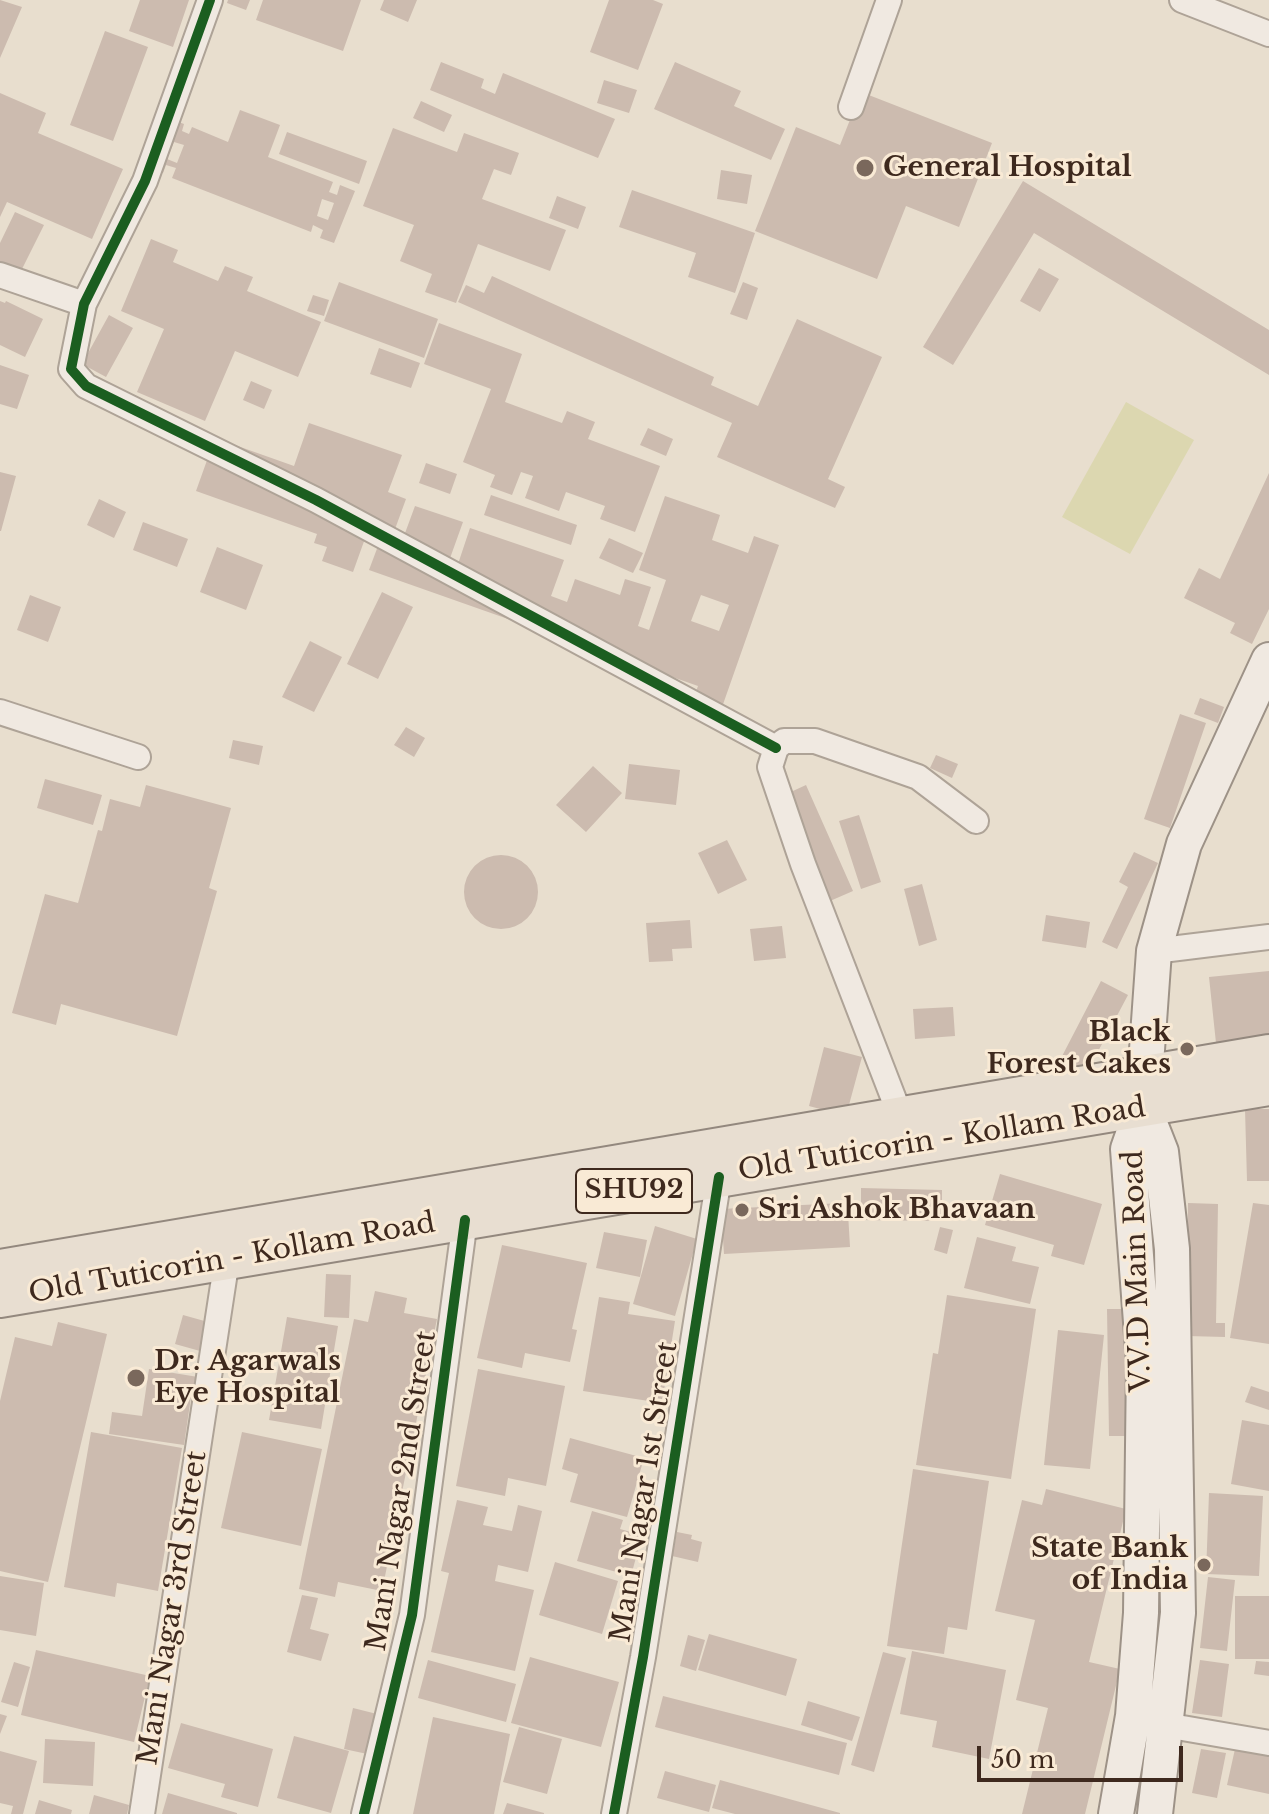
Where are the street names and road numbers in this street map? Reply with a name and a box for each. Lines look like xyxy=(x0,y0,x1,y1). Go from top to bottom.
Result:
street label: Old Tuticorin - Kollam Road xyxy=(736,1091,1148,1189)
street label: V.V.D Main Road xyxy=(1117,1149,1159,1393)
road number: SHU92 xyxy=(576,1169,692,1213)
street label: Old Tuticorin - Kollam Road xyxy=(26,1207,438,1311)
street label: Mani Nagar 2nd Street xyxy=(360,1328,444,1654)
street label: Mani Nagar 1st Street xyxy=(605,1339,685,1645)
street label: Mani Nagar 3rd Street xyxy=(132,1448,214,1768)

